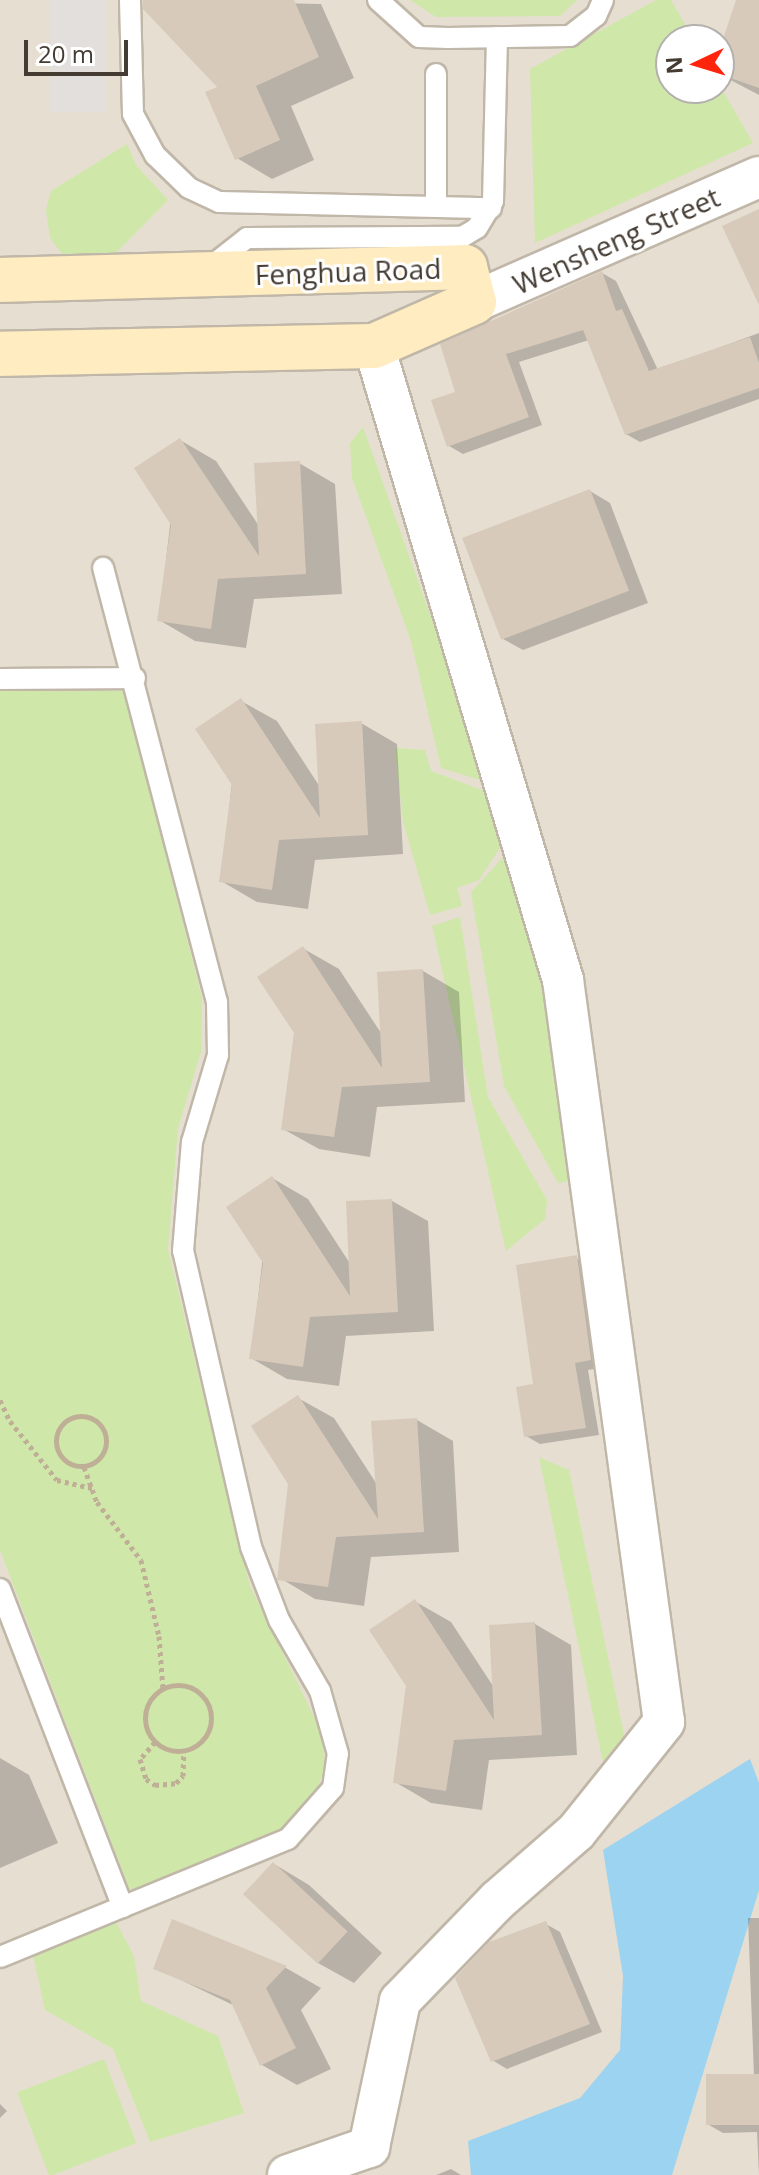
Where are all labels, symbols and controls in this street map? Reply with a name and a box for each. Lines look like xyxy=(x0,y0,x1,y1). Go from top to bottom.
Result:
scale bar xyxy=(28,24,132,74)
north arrow xyxy=(655,24,735,104)
text: 20 m xyxy=(38,37,94,70)
text: N xyxy=(657,56,689,76)
street label: Wensheng Street xyxy=(507,179,725,301)
street label: Fenghua Road xyxy=(254,251,442,291)

